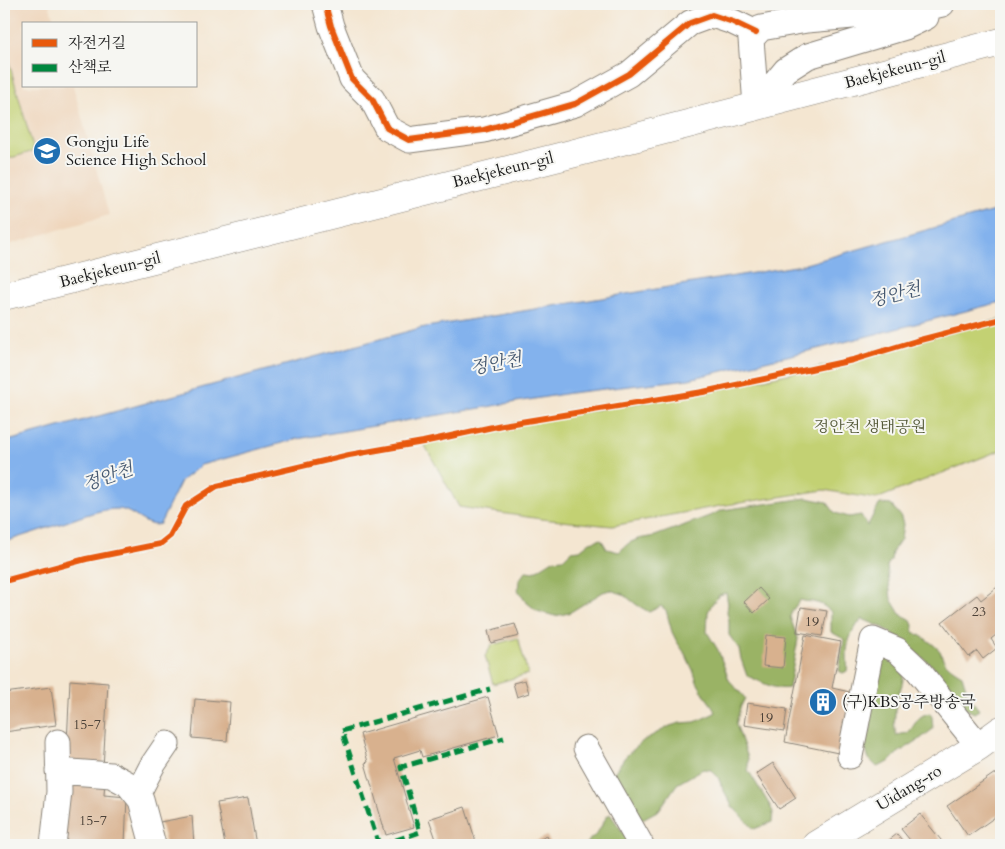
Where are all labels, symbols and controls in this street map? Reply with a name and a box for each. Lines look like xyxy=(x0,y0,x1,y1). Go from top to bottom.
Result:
legend xyxy=(22,22,198,88)
text: 자전거길 xyxy=(68,33,126,53)
street label: Baekjekeun-gil xyxy=(842,46,948,94)
text: 산책로 xyxy=(68,57,112,77)
place label: Gongju Life Science High School xyxy=(66,131,206,171)
school or university icon: Gongju Life Science High School xyxy=(32,136,62,166)
street label: Baekjekeun-gil xyxy=(450,147,556,193)
street label: Baekjekeun-gil xyxy=(57,247,163,293)
water label: 정안천 xyxy=(867,276,925,313)
water label: 정안천 xyxy=(468,346,526,381)
park label: 정안천 생태공원 xyxy=(814,416,926,438)
water label: 정안천 xyxy=(79,456,138,497)
house number: 23 xyxy=(972,602,986,621)
house number: 19 xyxy=(805,612,819,631)
building icon: (구)KBS공주방송국 xyxy=(808,687,838,717)
place label: (구)KBS공주방송국 xyxy=(842,691,976,713)
house number: 19 xyxy=(759,708,773,727)
house number: 15-7 xyxy=(73,715,101,734)
street label: Uidang-ro xyxy=(872,760,946,816)
house number: 15-7 xyxy=(79,811,107,830)

